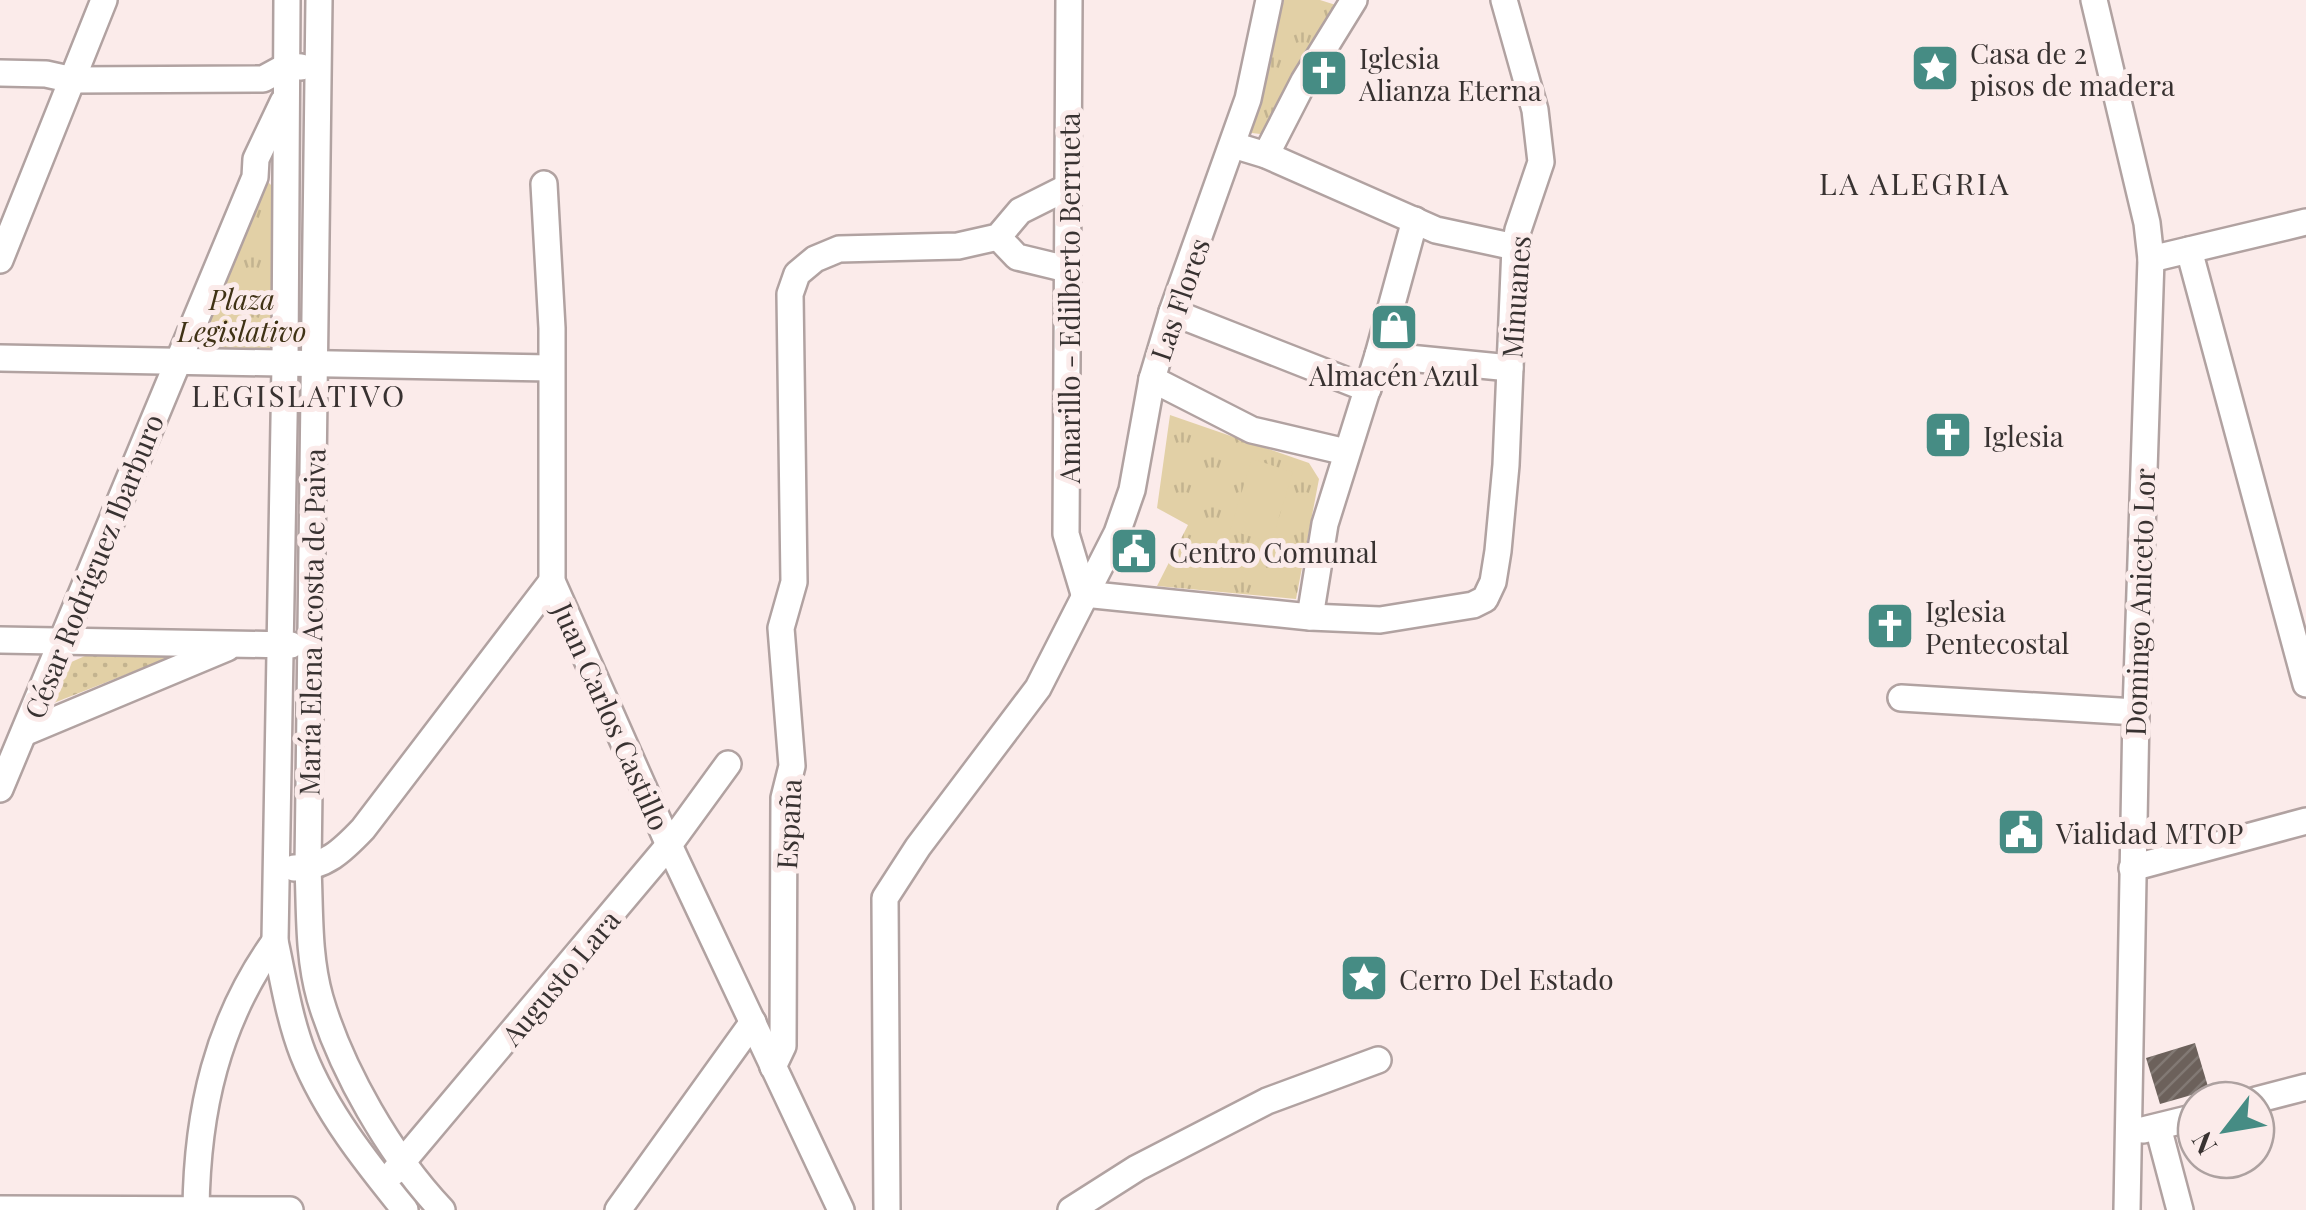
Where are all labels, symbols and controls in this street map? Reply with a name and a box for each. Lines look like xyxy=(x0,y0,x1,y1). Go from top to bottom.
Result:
place label: Casa de 2 pisos de madera xyxy=(1970,34,2175,103)
place label: Iglesia Alianza Eterna xyxy=(1358,39,1542,108)
place icon: Casa de 2 pisos de madera xyxy=(1909,42,1961,94)
church icon: Iglesia Alianza Eterna xyxy=(1298,47,1350,99)
street label: Amarillo - Edilberto Berrueta xyxy=(1050,112,1087,485)
district label: LA ALEGRIA xyxy=(1819,163,2011,203)
street label: Las Flores xyxy=(1141,233,1217,365)
street label: Minuanes xyxy=(1492,234,1538,360)
park label: Plaza Legislativo xyxy=(177,280,306,349)
shop icon: Almacén Azul xyxy=(1368,301,1420,353)
place label: Almacén Azul xyxy=(1308,356,1479,393)
district label: LEGISLATIVO xyxy=(191,375,407,415)
street label: César Rodríguez Ibarburo xyxy=(15,408,171,724)
church icon: Iglesia xyxy=(1922,409,1974,461)
place label: Iglesia xyxy=(1983,417,2064,454)
street label: María Elena Acosta de Paiva xyxy=(289,448,333,796)
street label: Domingo Aniceto Lor xyxy=(2116,467,2162,736)
public building icon: Centro Comunal xyxy=(1108,525,1160,577)
place label: Centro Comunal xyxy=(1169,533,1378,570)
place label: Iglesia Pentecostal xyxy=(1925,592,2069,661)
street label: Juan Carlos Castillo xyxy=(545,596,679,836)
church icon: Iglesia Pentecostal xyxy=(1864,600,1916,652)
street label: España xyxy=(767,778,809,870)
public building icon: Vialidad MTOP xyxy=(1995,806,2047,858)
place label: Vialidad MTOP xyxy=(2055,814,2243,851)
street label: Augusto Lara xyxy=(492,902,627,1053)
place icon: Cerro Del Estado xyxy=(1338,952,1390,1004)
place label: Cerro Del Estado xyxy=(1399,960,1614,997)
north arrow xyxy=(2176,1080,2276,1180)
text: N xyxy=(2182,1125,2224,1162)

